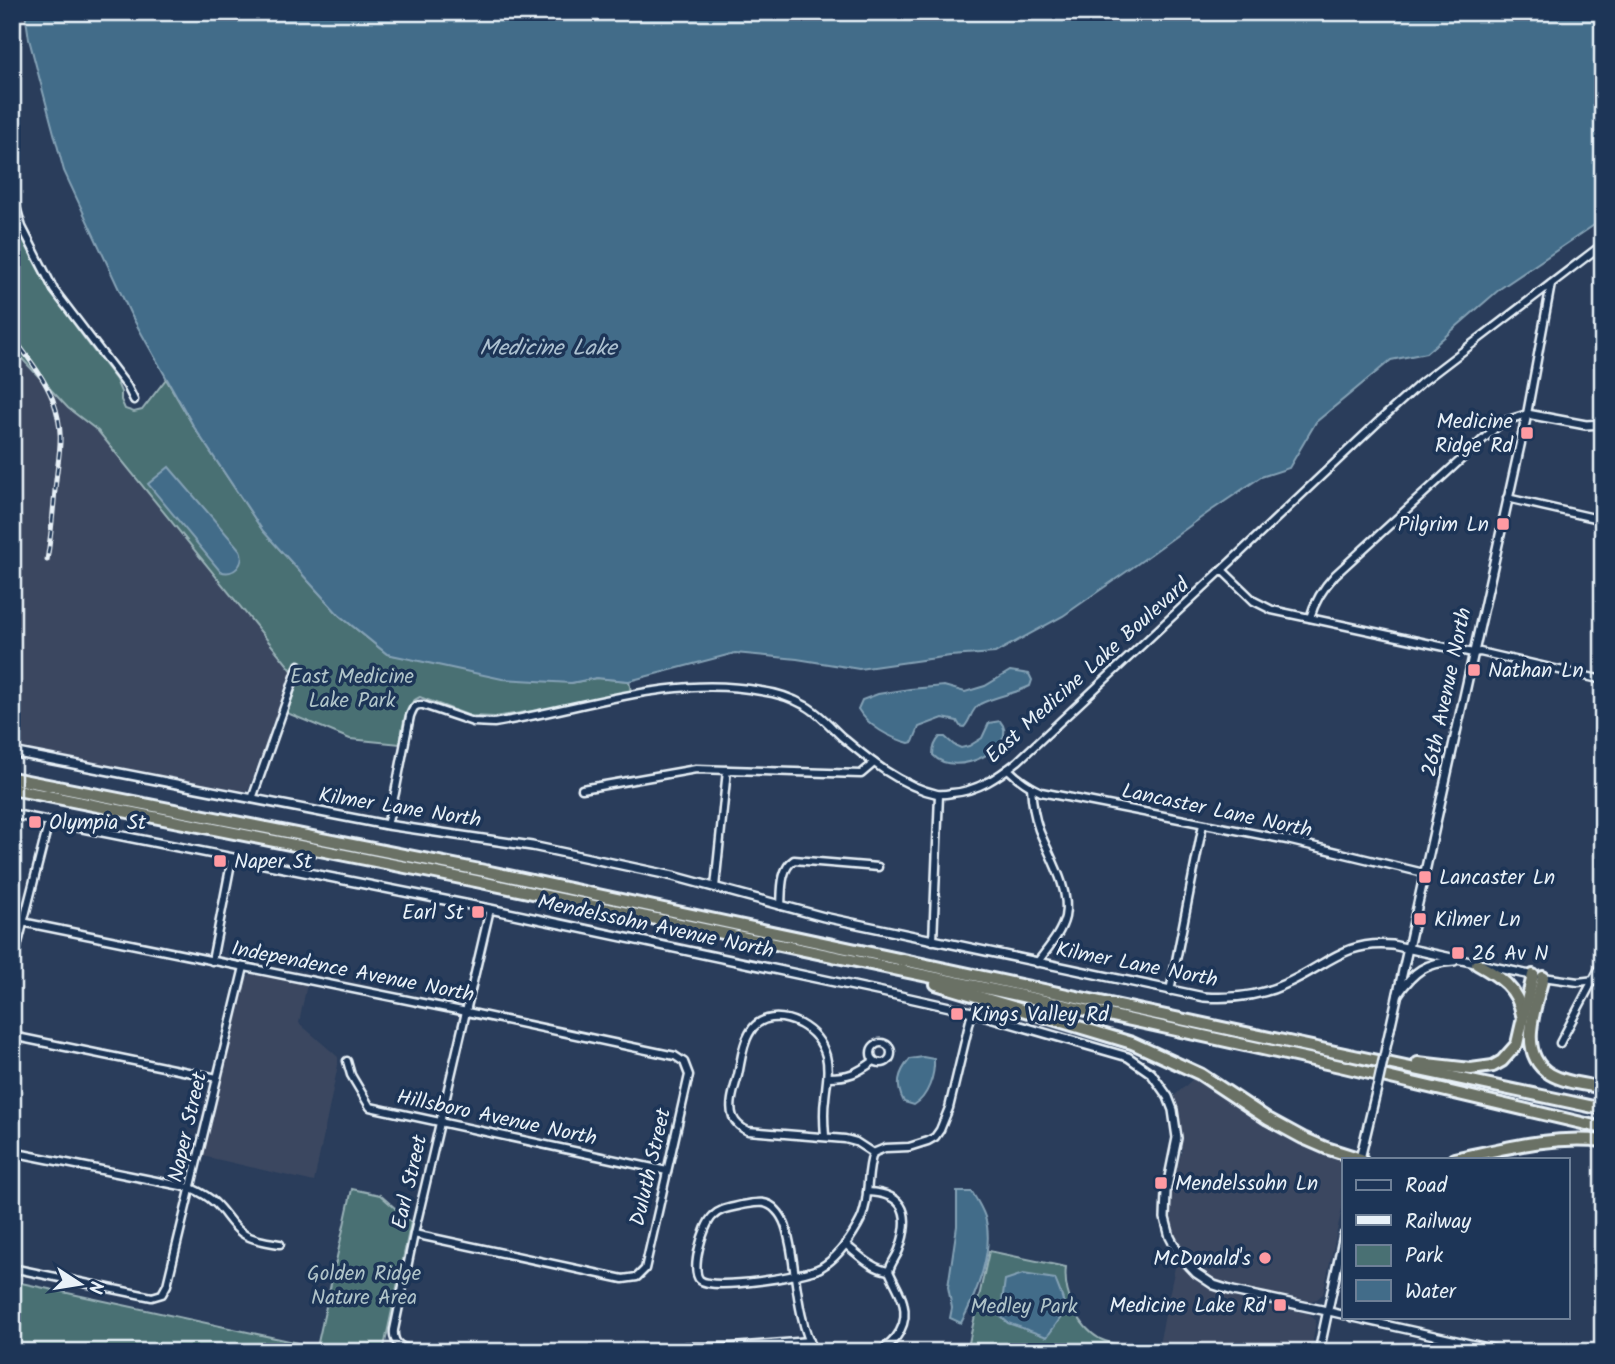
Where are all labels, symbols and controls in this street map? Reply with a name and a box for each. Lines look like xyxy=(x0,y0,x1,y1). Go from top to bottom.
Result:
water label: Medicine Lake xyxy=(479,331,619,367)
place label: Medicine Ridge Rd xyxy=(1435,406,1514,463)
marker: Medicine Ridge Rd xyxy=(1519,425,1535,441)
place label: Pilgrim Ln xyxy=(1398,509,1489,542)
marker: Pilgrim Ln xyxy=(1495,516,1511,532)
street label: East Medicine Lake Boulevard xyxy=(978,570,1198,772)
street label: 26th Avenue North xyxy=(1413,605,1481,780)
place label: Nathan Ln xyxy=(1488,655,1584,688)
park label: East Medicine Lake Park xyxy=(290,661,415,718)
marker: Nathan Ln xyxy=(1466,662,1482,678)
street label: Lancaster Lane North xyxy=(1118,775,1315,848)
street label: Kilmer Lane North xyxy=(316,779,484,838)
place label: Olympia St xyxy=(49,807,147,840)
marker: Olympia St xyxy=(27,814,43,830)
place label: Naper St xyxy=(234,846,313,879)
marker: Naper St xyxy=(212,853,228,869)
place label: Lancaster Ln xyxy=(1439,862,1555,895)
marker: Lancaster Ln xyxy=(1417,869,1433,885)
street label: Mendelssohn Avenue North xyxy=(534,886,777,969)
place label: Earl St xyxy=(402,897,465,930)
marker: Earl St xyxy=(470,904,486,920)
place label: Kilmer Ln xyxy=(1434,904,1521,937)
marker: Kilmer Ln xyxy=(1412,911,1428,927)
street label: Independence Avenue North xyxy=(228,933,477,1012)
street label: Kilmer Lane North xyxy=(1053,934,1221,997)
place label: 26 Av N xyxy=(1472,938,1549,971)
marker: 26 Av N xyxy=(1450,945,1466,961)
place label: Kings Valley Rd xyxy=(971,999,1109,1032)
marker: Kings Valley Rd xyxy=(949,1006,965,1022)
street label: Naper Street xyxy=(160,1068,217,1186)
street label: Hillsboro Avenue North xyxy=(393,1081,600,1156)
street label: Duluth Street xyxy=(622,1104,681,1229)
street label: Earl Street xyxy=(384,1131,438,1233)
legend xyxy=(1342,1158,1570,1318)
place label: Mendelssohn Ln xyxy=(1175,1168,1318,1201)
text: Road xyxy=(1405,1170,1448,1203)
marker: Mendelssohn Ln xyxy=(1153,1175,1169,1191)
text: Railway xyxy=(1405,1206,1471,1239)
text: Park xyxy=(1405,1240,1443,1273)
place label: McDonald's xyxy=(1153,1243,1251,1276)
north arrow xyxy=(46,1248,116,1318)
marker: McDonald's xyxy=(1257,1250,1273,1266)
park label: Golden Ridge Nature Area xyxy=(307,1258,422,1315)
text: Water xyxy=(1405,1276,1457,1309)
text: N xyxy=(79,1278,111,1296)
place label: Medicine Lake Rd xyxy=(1109,1290,1267,1323)
park label: Medley Park xyxy=(970,1291,1078,1324)
marker: Medicine Lake Rd xyxy=(1272,1297,1288,1313)

